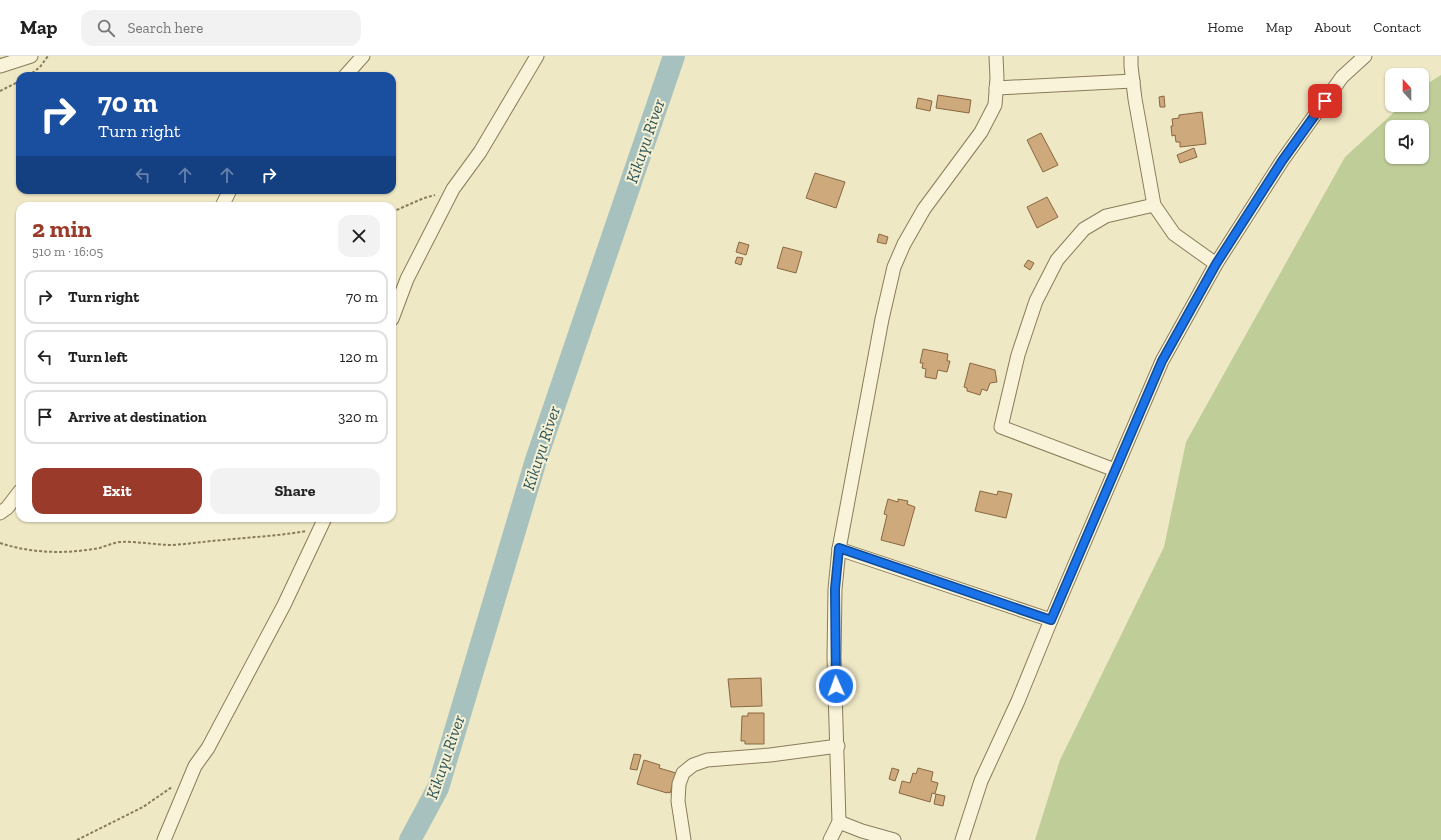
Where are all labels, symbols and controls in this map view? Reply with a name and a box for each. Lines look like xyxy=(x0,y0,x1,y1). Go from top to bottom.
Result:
search box xyxy=(81,10,361,46)
text: Map xyxy=(20,16,57,39)
icon: search xyxy=(95,17,117,39)
text: Search here xyxy=(127,19,203,37)
text: Home xyxy=(1208,19,1244,36)
text: Map xyxy=(1266,19,1292,36)
text: About xyxy=(1314,19,1351,36)
text: Contact xyxy=(1373,19,1421,36)
north arrow xyxy=(1385,68,1429,112)
map controls xyxy=(1385,68,1429,164)
pin xyxy=(1308,84,1342,118)
text: 70 m xyxy=(98,86,158,119)
icon: right xyxy=(32,88,84,140)
icon: arrive xyxy=(1314,90,1336,112)
water label: Kikuyu River xyxy=(621,96,669,186)
text: Turn right xyxy=(98,120,180,142)
button: sound xyxy=(1385,120,1429,164)
icon: left xyxy=(132,164,154,186)
icon: ahead xyxy=(174,164,196,186)
icon: ahead xyxy=(216,164,238,186)
icon: right xyxy=(258,164,280,186)
text: 2 min xyxy=(32,214,92,243)
button: close xyxy=(338,215,380,257)
text: 510 m · 16:05 xyxy=(32,244,103,259)
icon: right xyxy=(34,286,56,308)
text: Turn right xyxy=(68,288,139,306)
text: 70 m xyxy=(346,288,378,306)
icon: left xyxy=(34,346,56,368)
text: Turn left xyxy=(68,348,128,366)
text: 120 m xyxy=(340,348,378,366)
water label: Kikuyu River xyxy=(518,403,564,493)
icon: arrive xyxy=(34,406,56,428)
text: Arrive at destination xyxy=(68,408,207,426)
text: 320 m xyxy=(338,408,378,426)
button: Exit xyxy=(32,468,202,514)
button: Share xyxy=(210,468,380,514)
position arrow xyxy=(815,665,857,707)
water label: Kikuyu River xyxy=(421,712,469,802)

